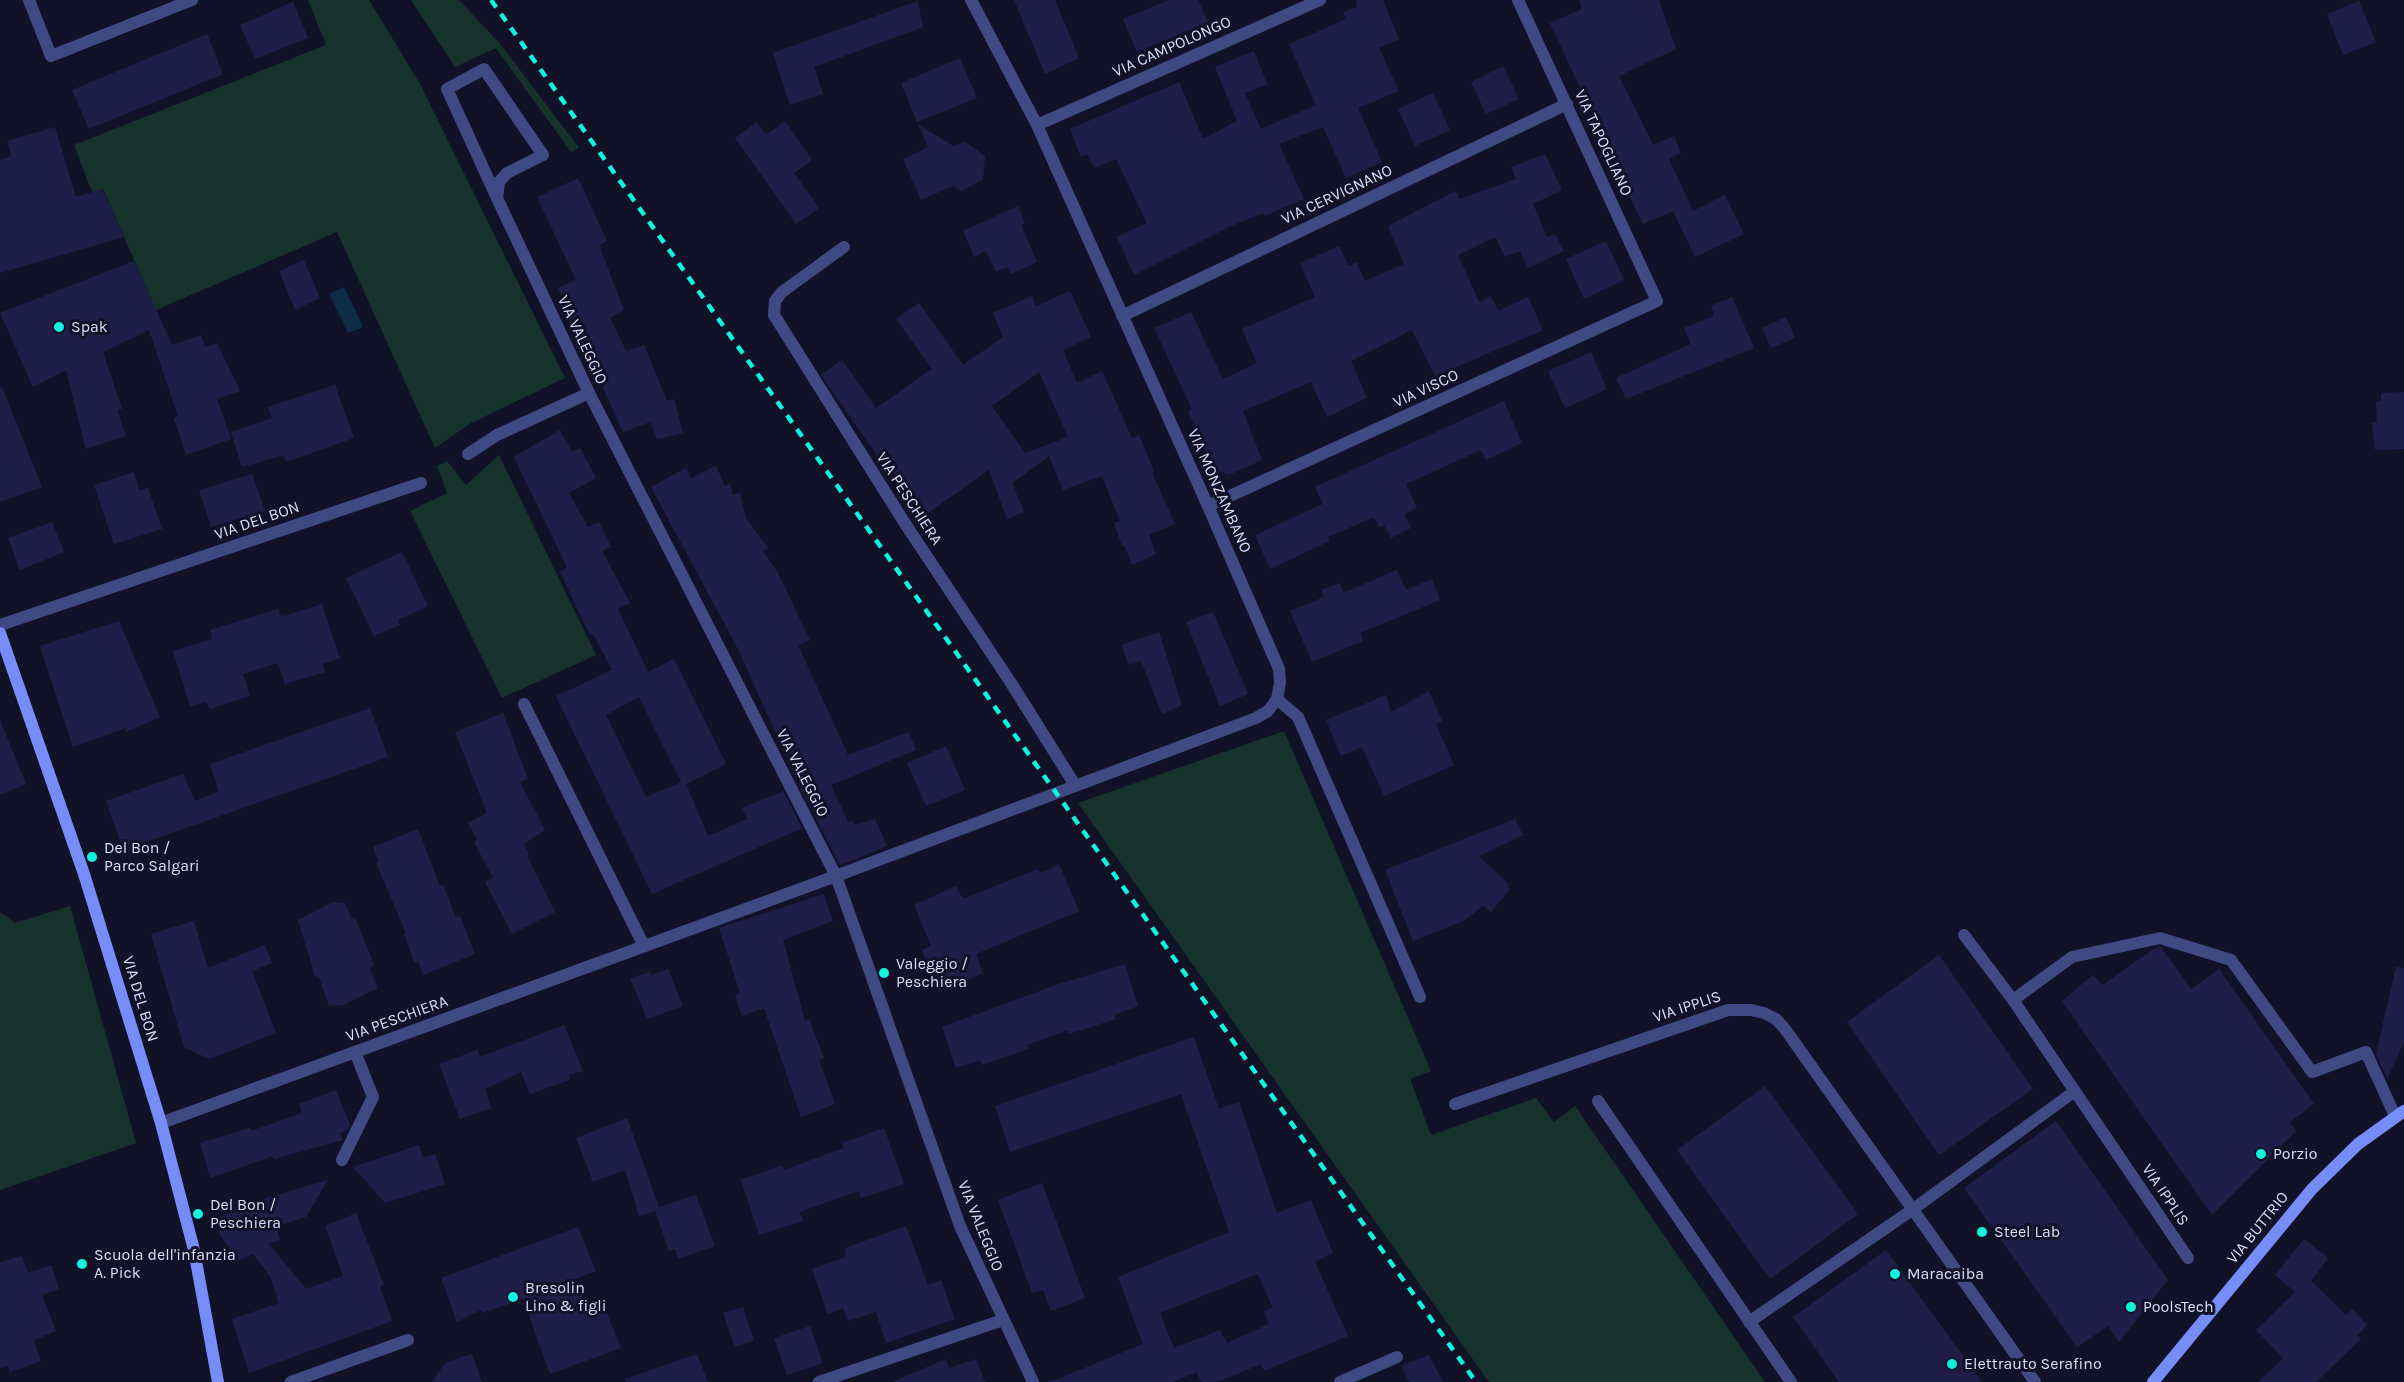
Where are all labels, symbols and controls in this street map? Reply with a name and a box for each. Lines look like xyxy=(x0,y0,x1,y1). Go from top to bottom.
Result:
street label: VIA CAMPOLONGO xyxy=(1110,12,1234,82)
street label: VIA TAPOGLIANO xyxy=(1570,87,1636,199)
street label: VIA CERVIGNANO xyxy=(1278,161,1396,229)
street label: VIA VALEGGIO xyxy=(553,292,611,388)
place label: Spak xyxy=(71,317,108,337)
marker: Spak xyxy=(52,320,66,334)
street label: VIA VISCO xyxy=(1390,366,1462,412)
street label: VIA MONZAMBANO xyxy=(1183,426,1255,556)
street label: VIA PESCHIERA xyxy=(872,449,946,549)
street label: VIA DEL BON xyxy=(212,498,302,544)
street label: VIA VALEGGIO xyxy=(772,726,832,820)
place label: Del Bon / Parco Salgari xyxy=(104,838,200,876)
marker: Del Bon / Parco Salgari xyxy=(85,850,99,864)
street label: VIA DEL BON xyxy=(118,954,162,1044)
place label: Valeggio / Peschiera xyxy=(896,954,968,992)
marker: Valeggio / Peschiera xyxy=(877,966,891,980)
street label: VIA IPPLIS xyxy=(1651,987,1723,1027)
street label: VIA PESCHIERA xyxy=(343,992,451,1046)
place label: Porzio xyxy=(2273,1144,2317,1164)
marker: Porzio xyxy=(2254,1147,2268,1161)
street label: VIA IPPLIS xyxy=(2137,1160,2193,1230)
street label: VIA VALEGGIO xyxy=(953,1178,1007,1274)
street label: VIA BUTTRIO xyxy=(2223,1188,2293,1268)
place label: Del Bon / Peschiera xyxy=(210,1195,281,1233)
marker: Del Bon / Peschiera xyxy=(191,1207,205,1221)
place label: Steel Lab xyxy=(1994,1222,2060,1242)
marker: Steel Lab xyxy=(1975,1225,1989,1239)
place label: Scuola dell'infanzia A. Pick xyxy=(94,1245,236,1283)
marker: Scuola dell'infanzia A. Pick xyxy=(75,1257,89,1271)
place label: Maracaiba xyxy=(1907,1264,1984,1284)
marker: Maracaiba xyxy=(1888,1267,1902,1281)
place label: Bresolin Lino & figli xyxy=(525,1278,606,1316)
marker: Bresolin Lino & figli xyxy=(506,1290,520,1304)
place label: PoolsTech xyxy=(2143,1297,2214,1317)
marker: PoolsTech xyxy=(2124,1300,2138,1314)
place label: Elettrauto Serafino xyxy=(1964,1354,2102,1374)
marker: Elettrauto Serafino xyxy=(1945,1357,1959,1371)

